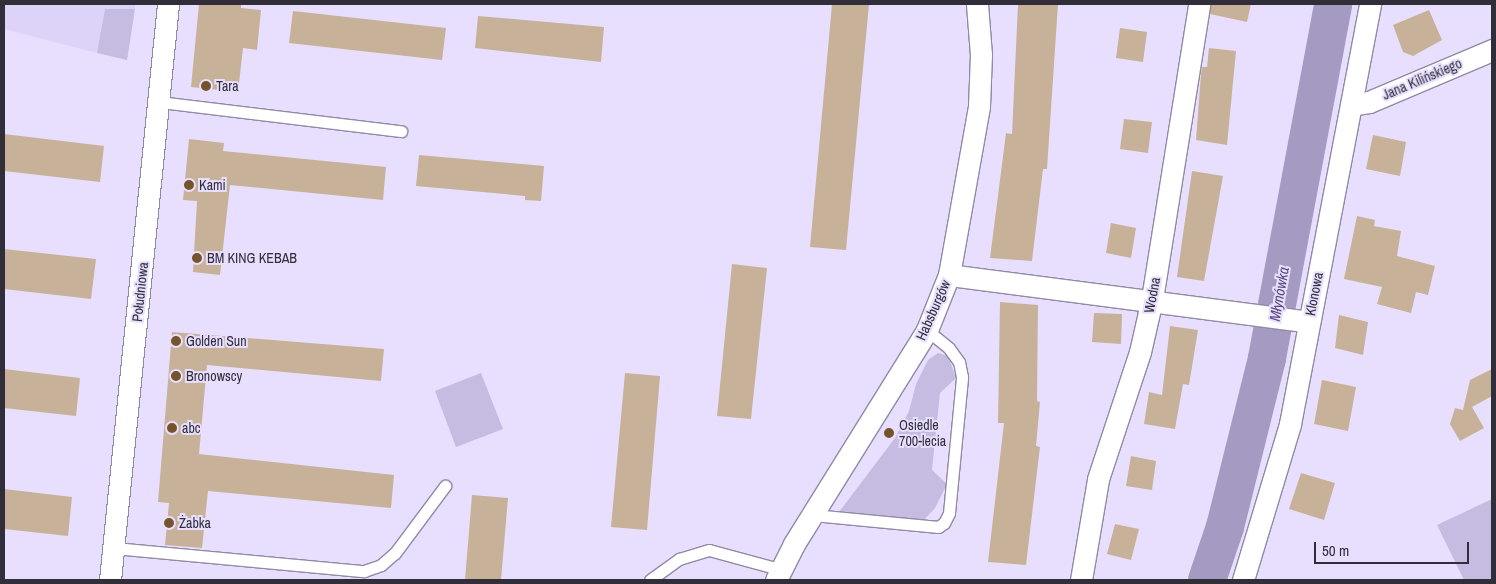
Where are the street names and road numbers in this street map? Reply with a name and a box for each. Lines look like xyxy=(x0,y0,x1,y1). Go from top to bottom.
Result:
street label: Jana Kilińskiego xyxy=(1380,55,1464,103)
street label: Południowa xyxy=(129,261,151,323)
street label: Klonowa xyxy=(1302,271,1326,317)
street label: Wodna xyxy=(1140,276,1164,314)
street label: Habsburgów xyxy=(912,277,954,343)

